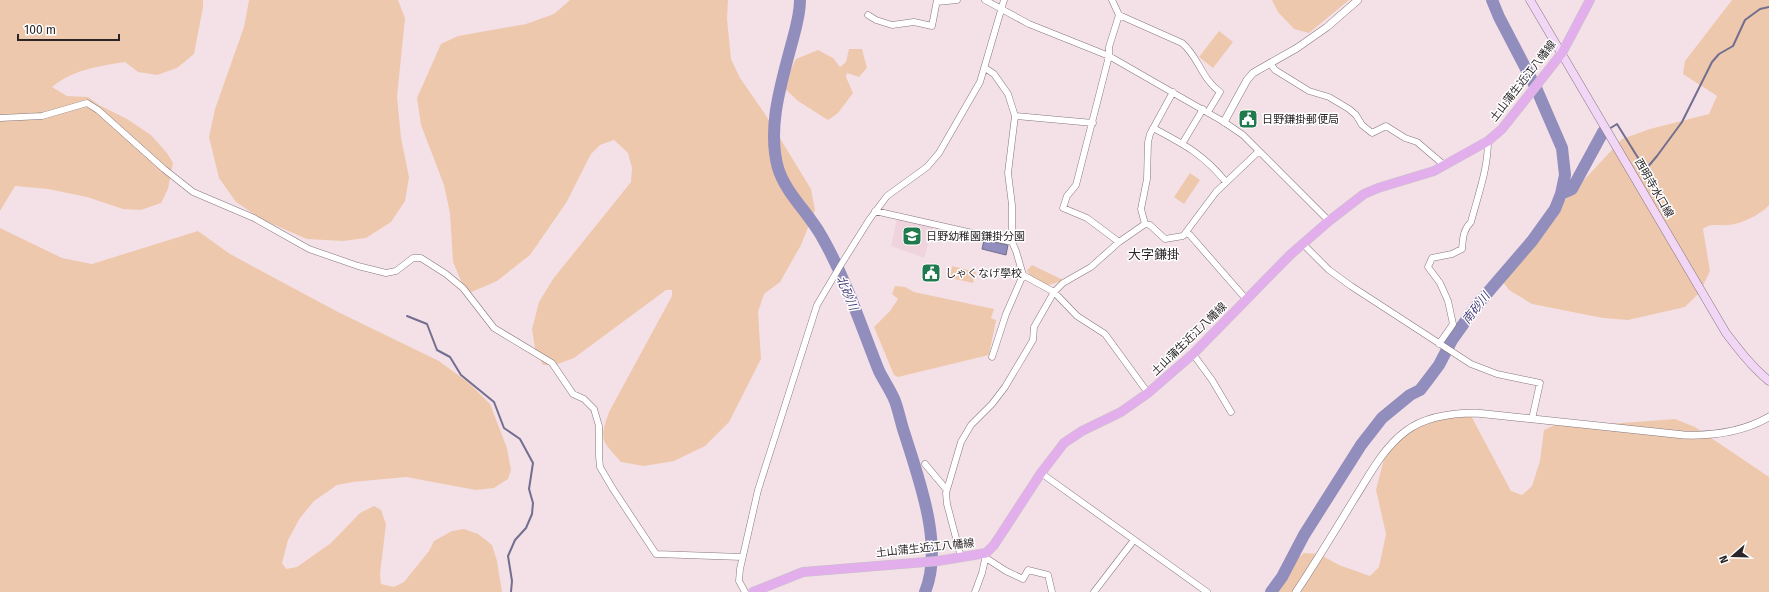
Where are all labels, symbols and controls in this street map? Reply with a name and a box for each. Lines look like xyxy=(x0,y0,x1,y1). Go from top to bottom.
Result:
scale bar xyxy=(18,16,119,42)
text: 100 m xyxy=(24,23,56,37)
street label: 土山蒲生近江八幡線 xyxy=(1487,38,1559,124)
public building icon: 日野鎌掛郵便局 xyxy=(1237,108,1259,130)
place label: 日野鎌掛郵便局 xyxy=(1262,113,1339,126)
street label: 西明寺水口線 xyxy=(1632,156,1676,220)
school or university icon: 日野幼稚園鎌掛分園 xyxy=(901,225,923,247)
place label: 日野幼稚園鎌掛分園 xyxy=(926,230,1025,243)
district label: 大字鎌掛 xyxy=(1128,247,1180,262)
public building icon: しゃくなげ學校 xyxy=(920,262,942,284)
place label: しゃくなげ學校 xyxy=(945,267,1022,280)
water label: 北砂川 xyxy=(834,274,861,314)
water label: 南砂川 xyxy=(1459,288,1494,326)
street label: 土山蒲生近江八幡線 xyxy=(1149,300,1229,378)
street label: 土山蒲生近江八幡線 xyxy=(875,536,975,560)
north arrow xyxy=(1713,536,1753,576)
text: N xyxy=(1717,554,1731,565)

